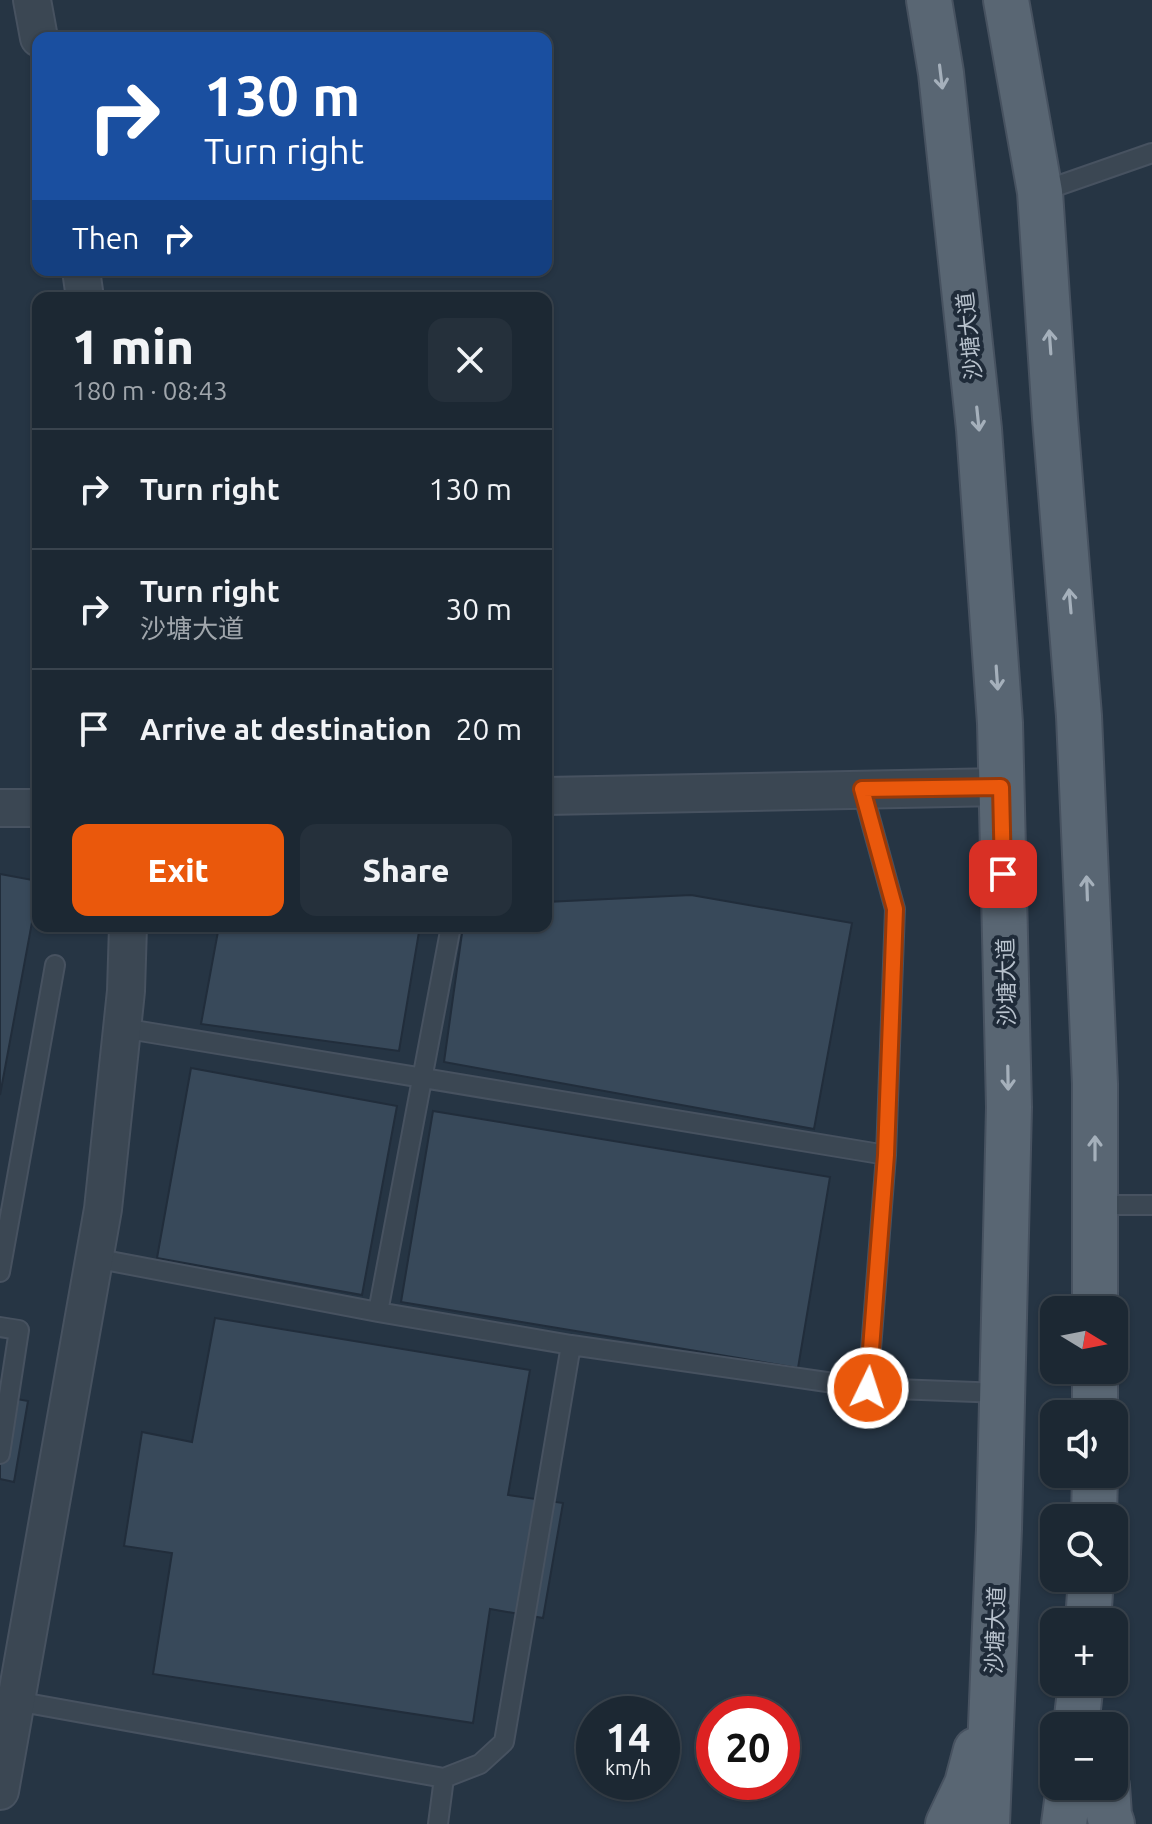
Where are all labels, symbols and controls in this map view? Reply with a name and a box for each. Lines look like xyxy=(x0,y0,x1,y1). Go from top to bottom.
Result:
one-way arrow xyxy=(934,63,949,90)
icon: right xyxy=(72,64,176,168)
text: 130 m xyxy=(204,64,360,127)
text: Turn right xyxy=(204,130,364,171)
icon: right xyxy=(156,216,200,260)
text: Then xyxy=(72,221,140,255)
street label: 沙塘大道 xyxy=(951,291,986,381)
button: close xyxy=(428,318,512,402)
text: 1 min xyxy=(72,319,194,373)
one-way arrow xyxy=(1042,329,1057,355)
text: 180 m · 08:43 xyxy=(72,376,228,405)
one-way arrow xyxy=(971,405,986,432)
icon: right xyxy=(72,467,116,511)
text: Turn right xyxy=(140,472,280,506)
text: 130 m xyxy=(428,472,512,506)
text: Turn right xyxy=(140,574,280,608)
icon: right xyxy=(72,587,116,631)
one-way arrow xyxy=(1062,588,1077,615)
text: 30 m xyxy=(445,592,512,626)
text: 沙塘大道 xyxy=(140,614,244,643)
one-way arrow xyxy=(990,664,1005,691)
icon: arrive xyxy=(72,707,116,751)
text: Arrive at destination xyxy=(140,712,432,746)
text: 20 m xyxy=(456,712,522,746)
button: Exit xyxy=(72,824,284,916)
button: Share xyxy=(300,824,512,916)
pin xyxy=(969,840,1037,908)
icon: arrive xyxy=(981,852,1025,896)
one-way arrow xyxy=(1079,875,1094,902)
street label: 沙塘大道 xyxy=(992,938,1019,1026)
one-way arrow xyxy=(1000,1064,1016,1091)
one-way arrow xyxy=(1087,1135,1103,1162)
north arrow xyxy=(1040,1296,1128,1384)
map controls xyxy=(1040,1296,1128,1800)
position arrow xyxy=(826,1346,910,1430)
button: sound xyxy=(1040,1400,1128,1488)
button: search xyxy=(1040,1504,1128,1592)
street label: 沙塘大道 xyxy=(980,1586,1009,1674)
button: + xyxy=(1040,1608,1128,1696)
speed limit sign: 20 xyxy=(696,1696,800,1800)
button: − xyxy=(1040,1712,1128,1800)
text: 14 xyxy=(605,1715,651,1760)
text: km/h xyxy=(605,1756,651,1779)

